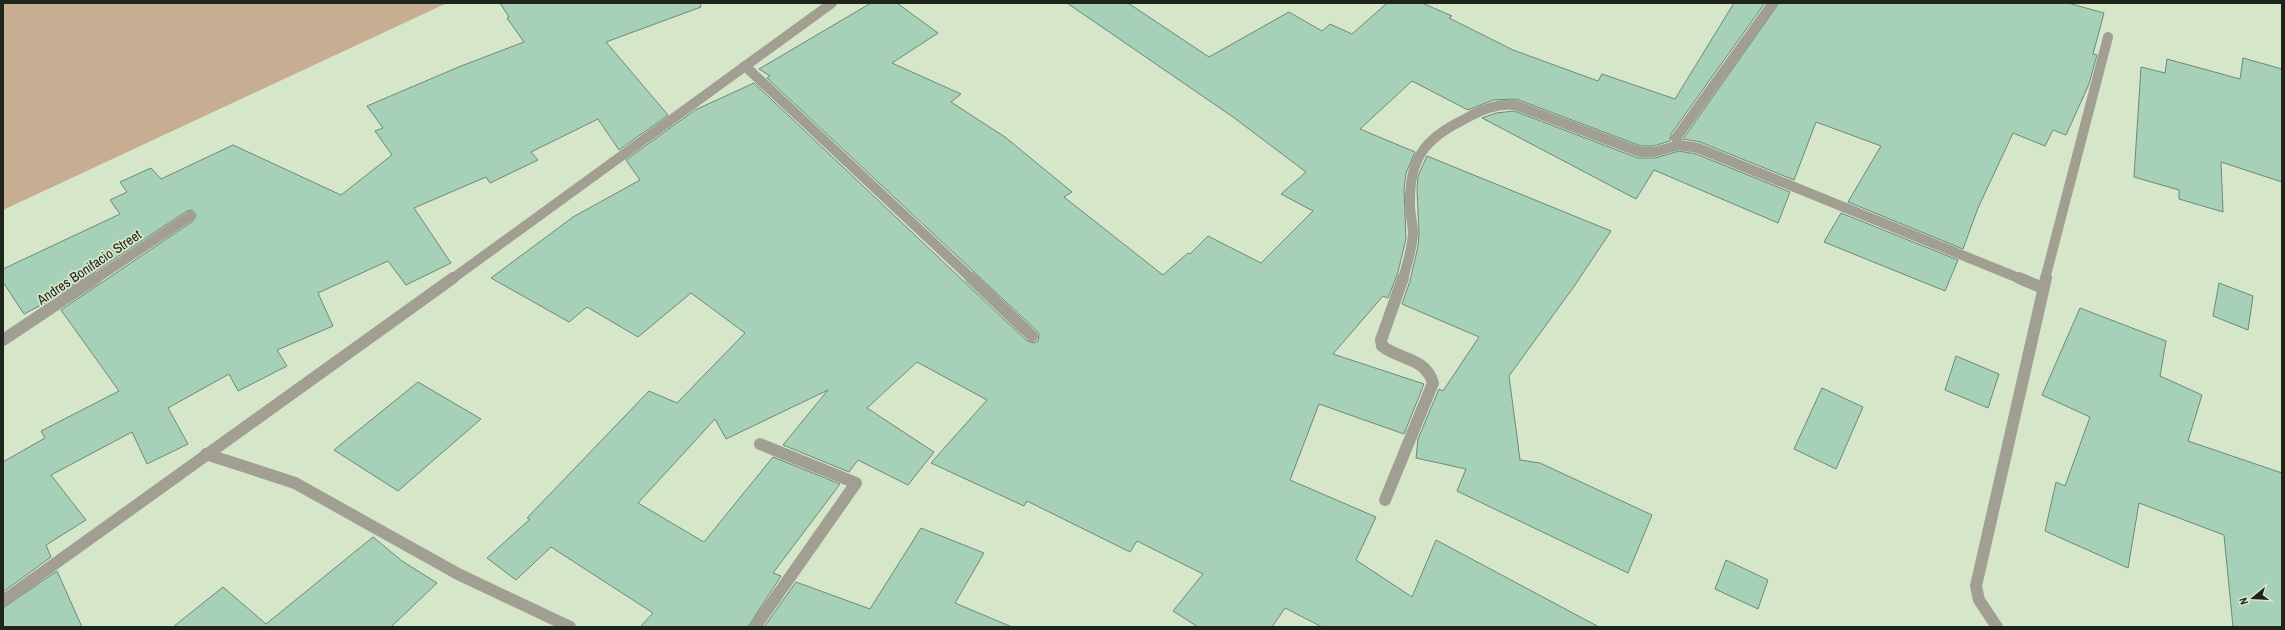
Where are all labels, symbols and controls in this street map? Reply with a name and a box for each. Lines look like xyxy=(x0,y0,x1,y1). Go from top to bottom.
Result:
street label: Andres Bonifacio Street xyxy=(33,225,145,309)
north arrow xyxy=(2233,578,2273,618)
text: N xyxy=(2236,596,2251,606)

